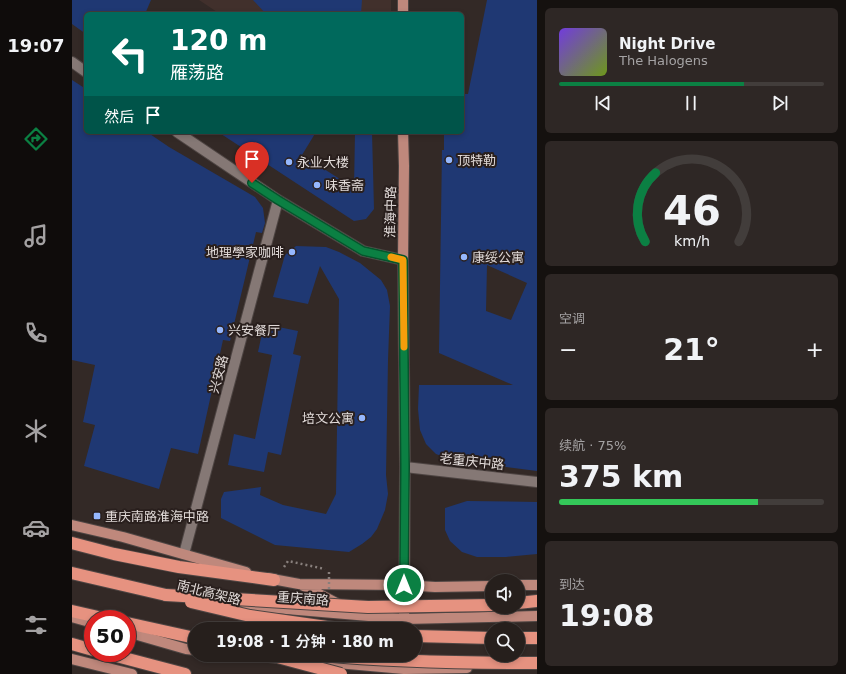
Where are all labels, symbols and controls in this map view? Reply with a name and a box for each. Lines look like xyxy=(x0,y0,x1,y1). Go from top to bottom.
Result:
text: 120 m xyxy=(170,24,267,57)
icon: left xyxy=(104,28,156,80)
text: 19:07 xyxy=(7,35,65,56)
text: Night Drive xyxy=(619,35,715,53)
text: The Halogens xyxy=(619,53,708,68)
text: 雁荡路 xyxy=(170,62,224,83)
icon: previous xyxy=(592,92,614,114)
icon: pause xyxy=(680,92,702,114)
icon: next xyxy=(769,92,791,114)
icon: arrive xyxy=(142,104,164,126)
text: 然后 xyxy=(104,108,134,126)
icon: directions xyxy=(22,125,50,153)
pin xyxy=(235,142,269,183)
icon: arrive xyxy=(241,148,263,170)
place label: 顶特勒 xyxy=(457,153,496,168)
place label: 永业大楼 xyxy=(297,155,349,170)
marker: 顶特勒 xyxy=(444,155,454,165)
marker: 永业大楼 xyxy=(284,157,294,167)
place label: 味香斋 xyxy=(325,178,364,193)
marker: 味香斋 xyxy=(312,180,322,190)
street label: 淮海中路 xyxy=(383,186,398,238)
text: 46 xyxy=(663,186,720,235)
icon: music xyxy=(22,222,50,250)
text: km/h xyxy=(673,232,710,248)
place label: 地理學家咖啡 xyxy=(206,245,284,260)
marker: 地理學家咖啡 xyxy=(287,247,297,257)
place label: 康绥公寓 xyxy=(472,250,524,265)
marker: 康绥公寓 xyxy=(459,252,469,262)
text: 空调 xyxy=(559,311,585,326)
icon: phone xyxy=(22,319,50,347)
place label: 兴安餐厅 xyxy=(228,323,280,338)
marker: 兴安餐厅 xyxy=(215,325,225,335)
text: 21° xyxy=(663,332,720,367)
text: − xyxy=(559,337,577,362)
text: + xyxy=(806,337,824,362)
street label: 兴安路 xyxy=(206,353,231,395)
place label: 培文公寓 xyxy=(302,411,354,426)
marker: 培文公寓 xyxy=(357,413,367,423)
icon: climate xyxy=(22,417,50,445)
text: 续航 · 75% xyxy=(559,438,626,453)
street label: 老重庆中路 xyxy=(439,451,505,472)
text: 375 km xyxy=(559,459,683,494)
place label: 重庆南路淮海中路 xyxy=(105,509,209,524)
marker: 重庆南路淮海中路 xyxy=(92,511,102,521)
icon: car xyxy=(22,514,50,542)
position arrow xyxy=(383,564,425,606)
map controls xyxy=(485,574,525,662)
button: sound xyxy=(485,574,525,614)
street label: 南北高架路 xyxy=(176,577,242,608)
text: 到达 xyxy=(559,577,585,592)
street label: 重庆南路 xyxy=(276,589,329,608)
text: 19:08 xyxy=(559,598,655,633)
speed limit sign: 50 xyxy=(84,610,136,662)
icon: filters xyxy=(22,611,50,639)
button: search xyxy=(485,622,525,662)
text: 19:08 · 1 分钟 · 180 m xyxy=(216,633,394,651)

